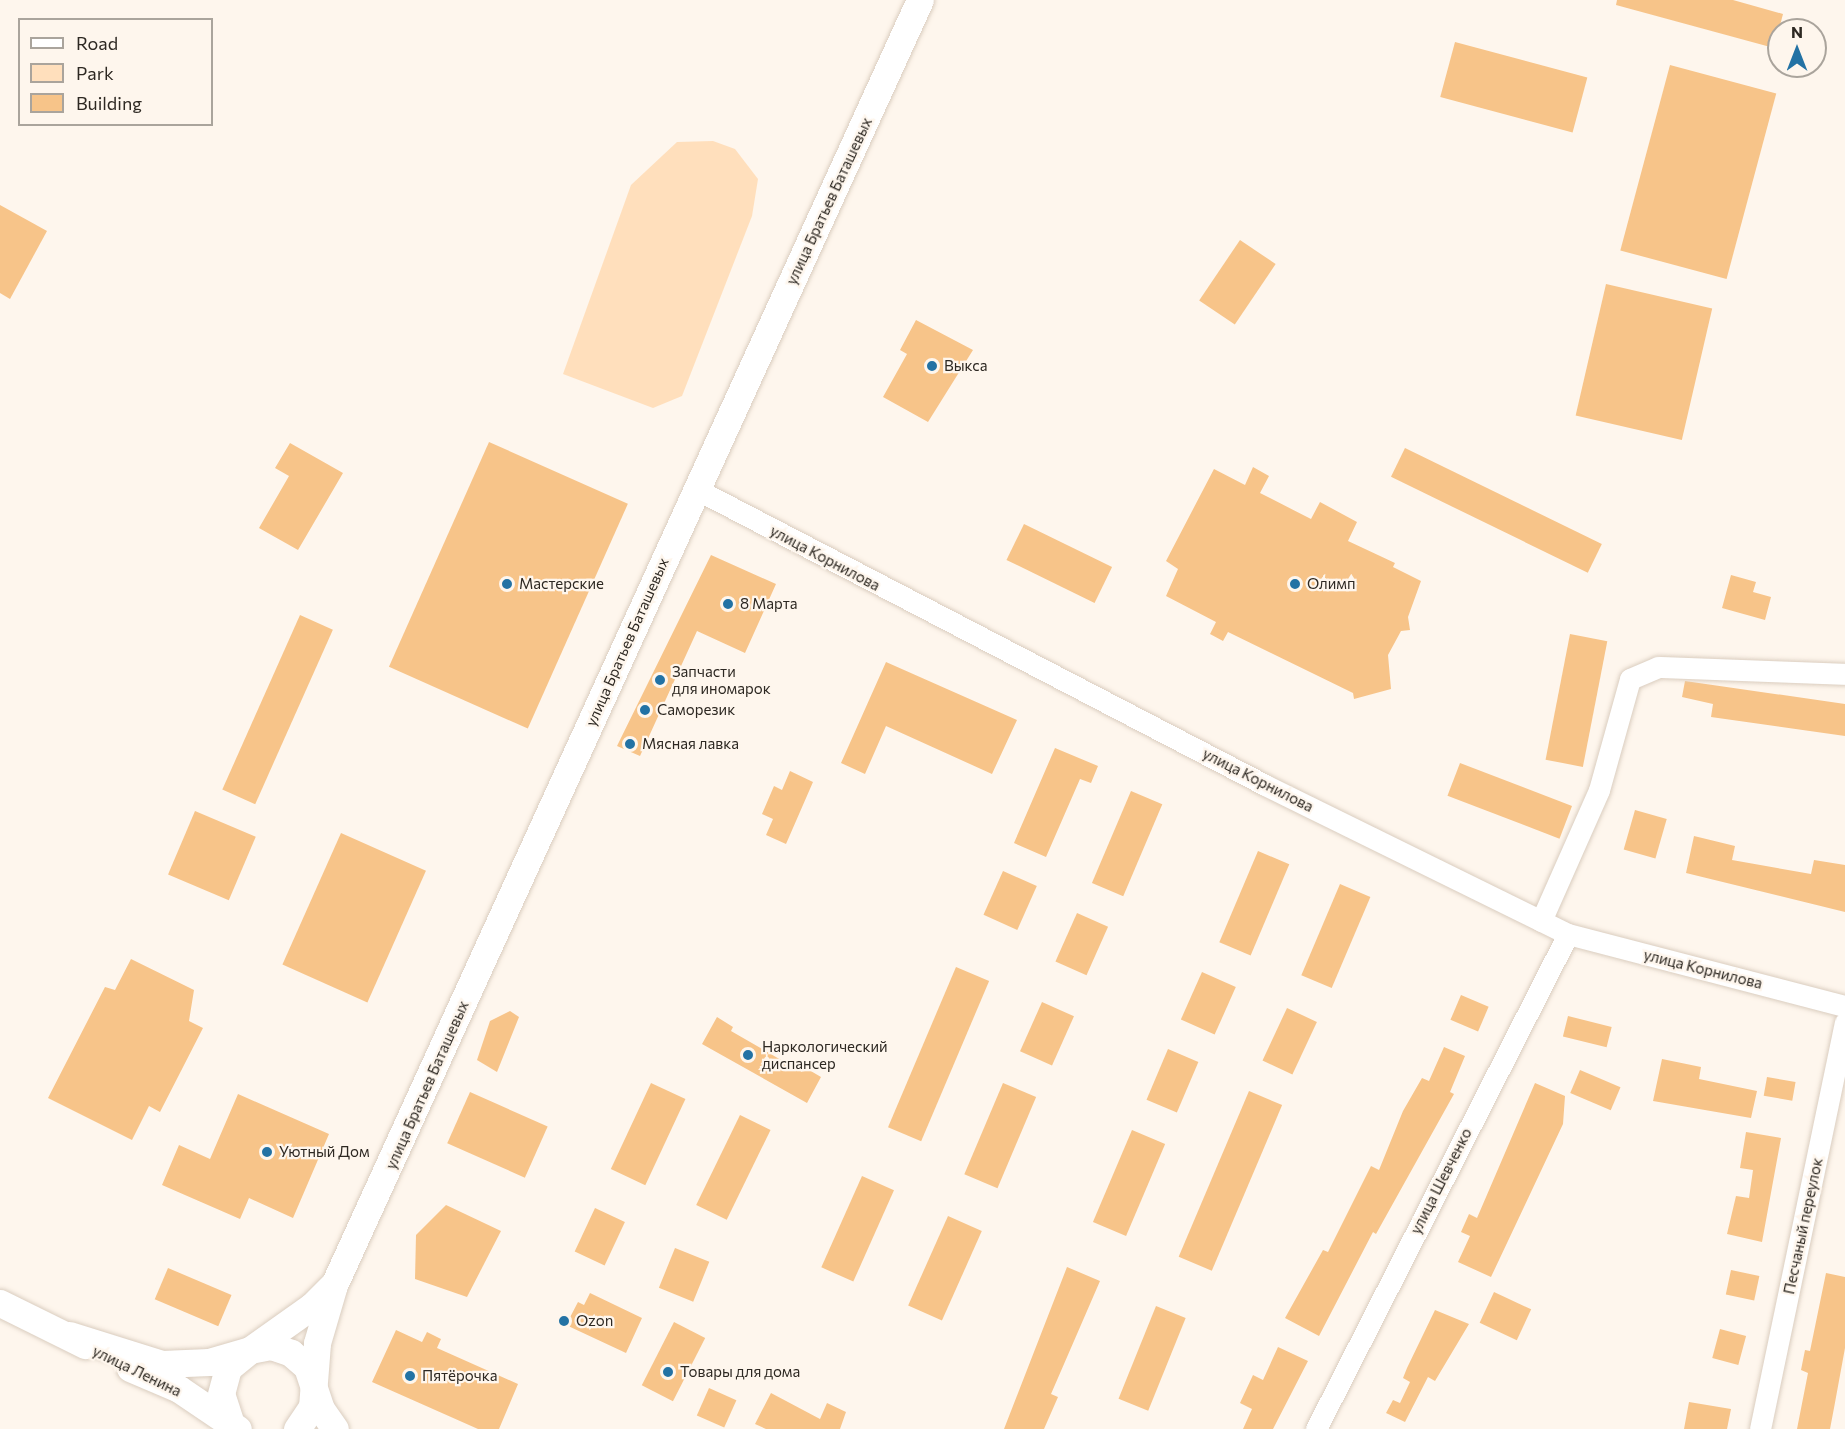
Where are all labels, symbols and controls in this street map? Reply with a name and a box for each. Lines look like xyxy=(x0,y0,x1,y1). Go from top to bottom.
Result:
legend xyxy=(18,18,213,126)
north arrow xyxy=(1767,18,1827,78)
text: N xyxy=(1791,22,1803,41)
text: Road xyxy=(76,32,118,54)
text: Park xyxy=(76,62,114,84)
text: Building xyxy=(76,92,142,114)
street label: улица Братьев Баташевых xyxy=(782,114,876,288)
place label: Выкса xyxy=(944,357,987,375)
marker: Выкса xyxy=(925,359,939,373)
street label: улица Корнилова xyxy=(767,521,883,595)
street label: улица Братьев Баташевых xyxy=(582,555,672,729)
place label: Мастерские xyxy=(519,575,604,593)
place label: Олимп xyxy=(1307,575,1356,593)
marker: Мастерские xyxy=(500,577,514,591)
marker: Олимп xyxy=(1288,577,1302,591)
place label: 8 Марта xyxy=(740,595,797,613)
marker: 8 Марта xyxy=(721,597,735,611)
place label: Запчасти для иномарок xyxy=(672,662,771,697)
marker: Запчасти для иномарок xyxy=(653,673,667,687)
place label: Саморезик xyxy=(657,701,735,719)
marker: Саморезик xyxy=(638,703,652,717)
place label: Мясная лавка xyxy=(642,735,739,753)
marker: Мясная лавка xyxy=(623,737,637,751)
street label: улица Корнилова xyxy=(1200,744,1316,816)
street label: улица Корнилова xyxy=(1642,946,1764,992)
street label: улица Братьев Баташевых xyxy=(382,998,472,1172)
place label: Наркологический диспансер xyxy=(762,1037,888,1072)
marker: Наркологический диспансер xyxy=(739,1046,757,1064)
street label: улица Шевченко xyxy=(1407,1125,1475,1237)
place label: Уютный Дом xyxy=(279,1143,370,1161)
marker: Уютный Дом xyxy=(260,1145,274,1159)
street label: Песчаный переулок xyxy=(1780,1156,1826,1296)
place label: Ozon xyxy=(576,1312,613,1330)
marker: Ozon xyxy=(557,1314,571,1328)
street label: улица Ленина xyxy=(90,1342,184,1400)
place label: Товары для дома xyxy=(680,1363,800,1381)
marker: Товары для дома xyxy=(661,1365,675,1379)
place label: Пятёрочка xyxy=(422,1367,497,1385)
marker: Пятёрочка xyxy=(403,1369,417,1383)

